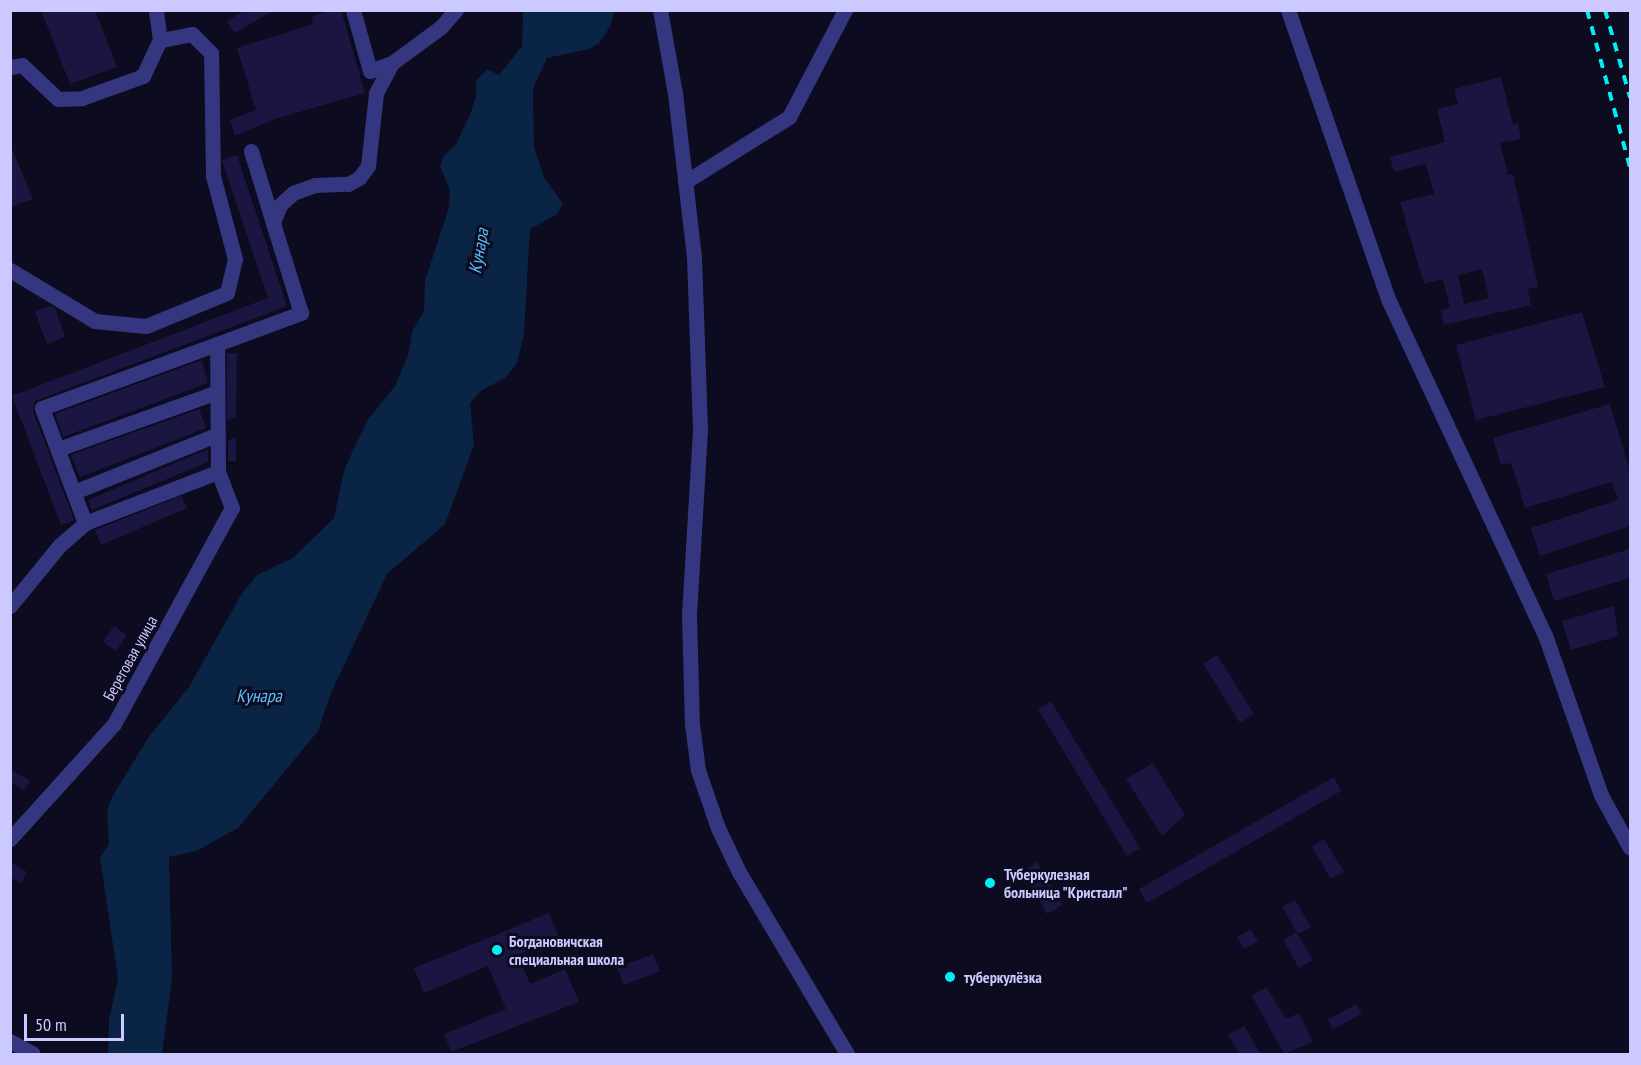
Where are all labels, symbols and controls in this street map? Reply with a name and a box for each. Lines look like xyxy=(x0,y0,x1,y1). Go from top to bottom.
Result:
water label: Кунара xyxy=(464,227,494,275)
street label: Береговая улица xyxy=(99,612,161,704)
water label: Кунара xyxy=(236,685,282,707)
place label: Туберкулезная больница "Кристалл" xyxy=(1004,864,1129,902)
marker: Туберкулезная больница "Кристалл" xyxy=(981,874,999,892)
place label: Богдановичская специальная школа xyxy=(509,931,624,969)
marker: Богдановичская специальная школа xyxy=(490,943,504,957)
place label: туберкулёзка xyxy=(964,967,1042,987)
marker: туберкулёзка xyxy=(941,968,959,986)
scale bar xyxy=(27,1002,128,1040)
text: 50 m xyxy=(35,1013,67,1036)

